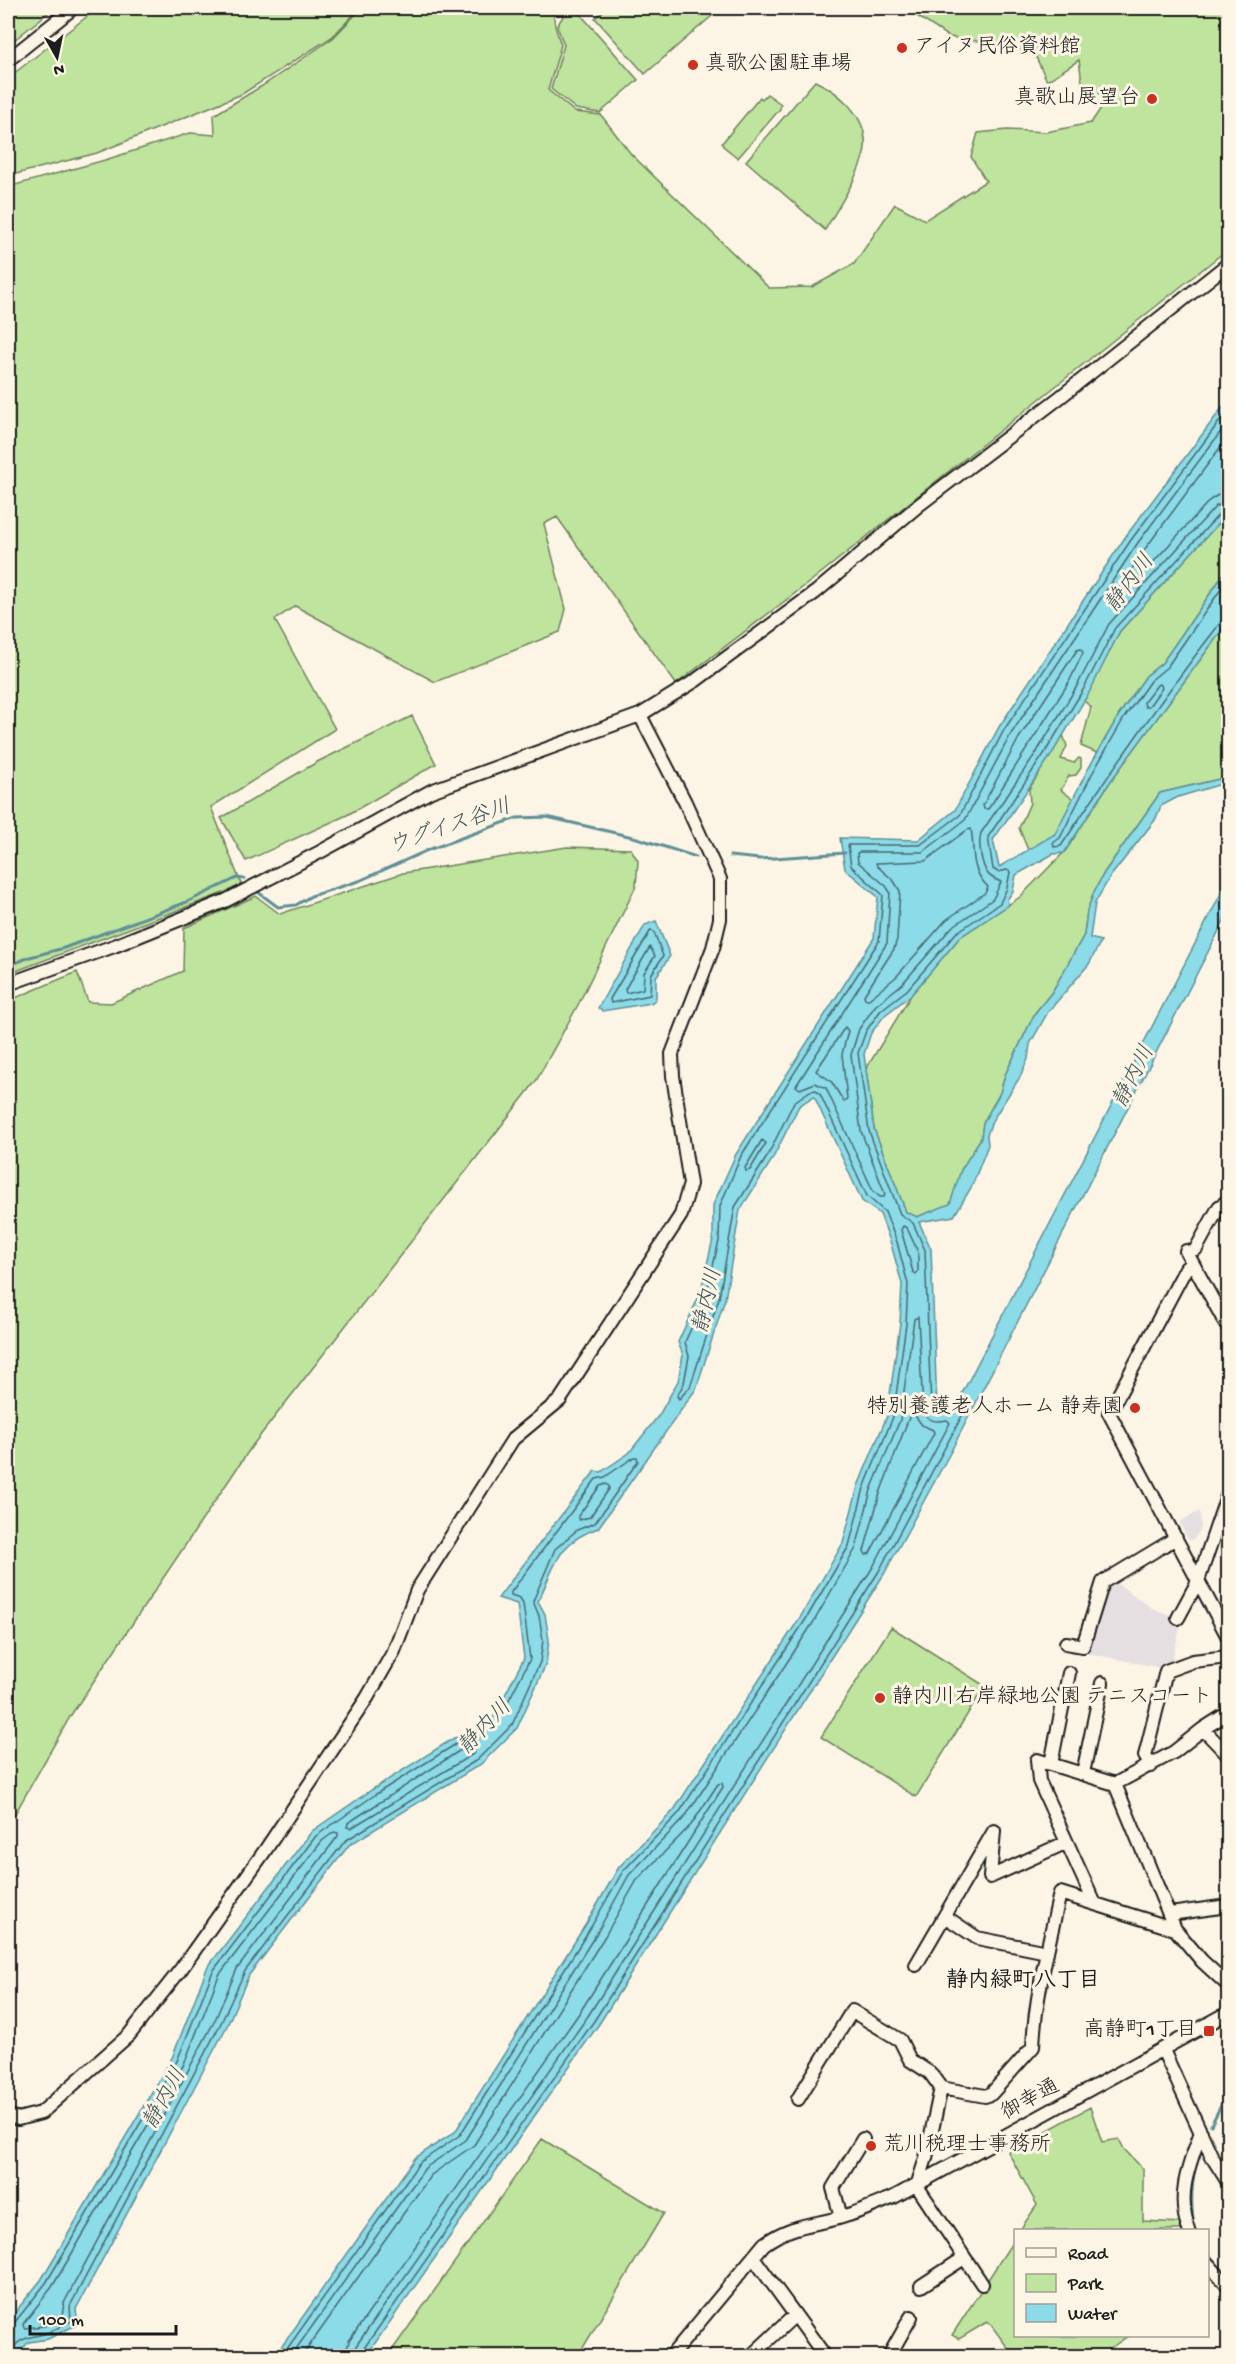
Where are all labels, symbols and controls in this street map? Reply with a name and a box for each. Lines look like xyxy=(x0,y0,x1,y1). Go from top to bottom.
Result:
north arrow xyxy=(27,27,87,87)
place label: アイヌ民俗資料館 xyxy=(914,34,1081,61)
marker: アイヌ民俗資料館 xyxy=(895,41,909,55)
place label: 真歌公園駐車場 xyxy=(705,51,852,78)
text: N xyxy=(52,58,65,79)
marker: 真歌公園駐車場 xyxy=(686,58,700,72)
place label: 真歌山展望台 xyxy=(1014,85,1140,112)
marker: 真歌山展望台 xyxy=(1145,92,1159,106)
water label: 静内川 xyxy=(1100,549,1161,618)
water label: ウグイス谷川 xyxy=(385,794,515,861)
water label: 静内川 xyxy=(1108,1041,1162,1112)
water label: 静内川 xyxy=(688,1266,729,1336)
place label: 特別養護老人ホーム 静寿園 xyxy=(867,1394,1123,1421)
marker: 特別養護老人ホーム 静寿園 xyxy=(1128,1401,1142,1415)
place label: 静内川右岸緑地公園 テニスコート xyxy=(892,1684,1212,1711)
marker: 静内川右岸緑地公園 テニスコート xyxy=(873,1691,887,1705)
water label: 静内川 xyxy=(453,1695,518,1761)
district label: 静内緑町八丁目 xyxy=(946,1967,1100,1995)
place label: 高静町1丁目 xyxy=(1084,2017,1197,2044)
marker: 高静町1丁目 xyxy=(1202,2024,1216,2038)
water label: 静内川 xyxy=(138,2063,193,2134)
street label: 御幸通 xyxy=(996,2073,1065,2127)
place label: 荒川税理士事務所 xyxy=(883,2132,1051,2159)
marker: 荒川税理士事務所 xyxy=(864,2139,878,2153)
legend xyxy=(1014,2229,1209,2337)
text: Road xyxy=(1068,2245,1109,2266)
text: Park xyxy=(1067,2275,1104,2296)
scale bar xyxy=(30,2298,176,2336)
text: Water xyxy=(1068,2305,1118,2326)
text: 100 m xyxy=(38,2311,84,2332)

